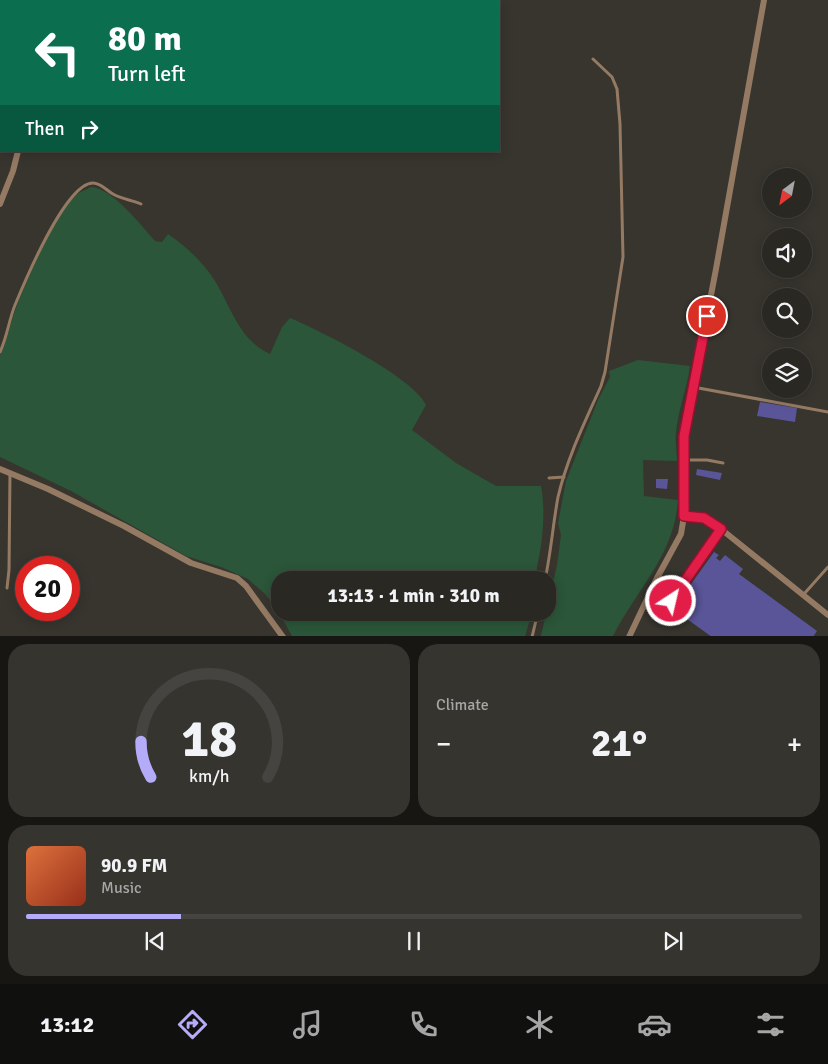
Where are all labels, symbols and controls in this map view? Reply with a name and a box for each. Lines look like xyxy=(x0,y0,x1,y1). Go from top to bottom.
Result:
text: 80 m xyxy=(108,17,182,60)
icon: left xyxy=(25,20,90,85)
text: Turn left xyxy=(108,60,186,87)
icon: right xyxy=(75,115,103,143)
text: Then xyxy=(25,117,65,141)
north arrow xyxy=(762,168,812,218)
map controls xyxy=(762,168,812,398)
button: sound xyxy=(762,228,812,278)
button: search xyxy=(762,288,812,338)
pin xyxy=(686,295,728,337)
icon: arrive xyxy=(693,302,721,330)
button: layers xyxy=(762,348,812,398)
speed limit sign: 20 xyxy=(15,556,80,621)
position arrow xyxy=(644,574,696,626)
text: 13:13 · 1 min · 310 m xyxy=(327,584,500,608)
text: Climate xyxy=(436,695,489,715)
text: 18 xyxy=(181,707,237,771)
text: 21° xyxy=(591,720,647,767)
text: − xyxy=(436,727,451,761)
text: + xyxy=(787,727,802,761)
text: km/h xyxy=(189,765,229,787)
text: 90.9 FM xyxy=(101,854,167,878)
text: Music xyxy=(101,878,142,898)
icon: previous xyxy=(141,927,169,955)
icon: pause xyxy=(400,927,428,955)
icon: next xyxy=(659,927,687,955)
icon: directions xyxy=(175,1007,210,1042)
icon: music xyxy=(290,1007,325,1042)
icon: phone xyxy=(406,1007,441,1042)
icon: climate xyxy=(522,1007,557,1042)
icon: car xyxy=(637,1007,672,1042)
icon: filters xyxy=(753,1007,788,1042)
text: 13:12 xyxy=(40,1011,94,1038)

